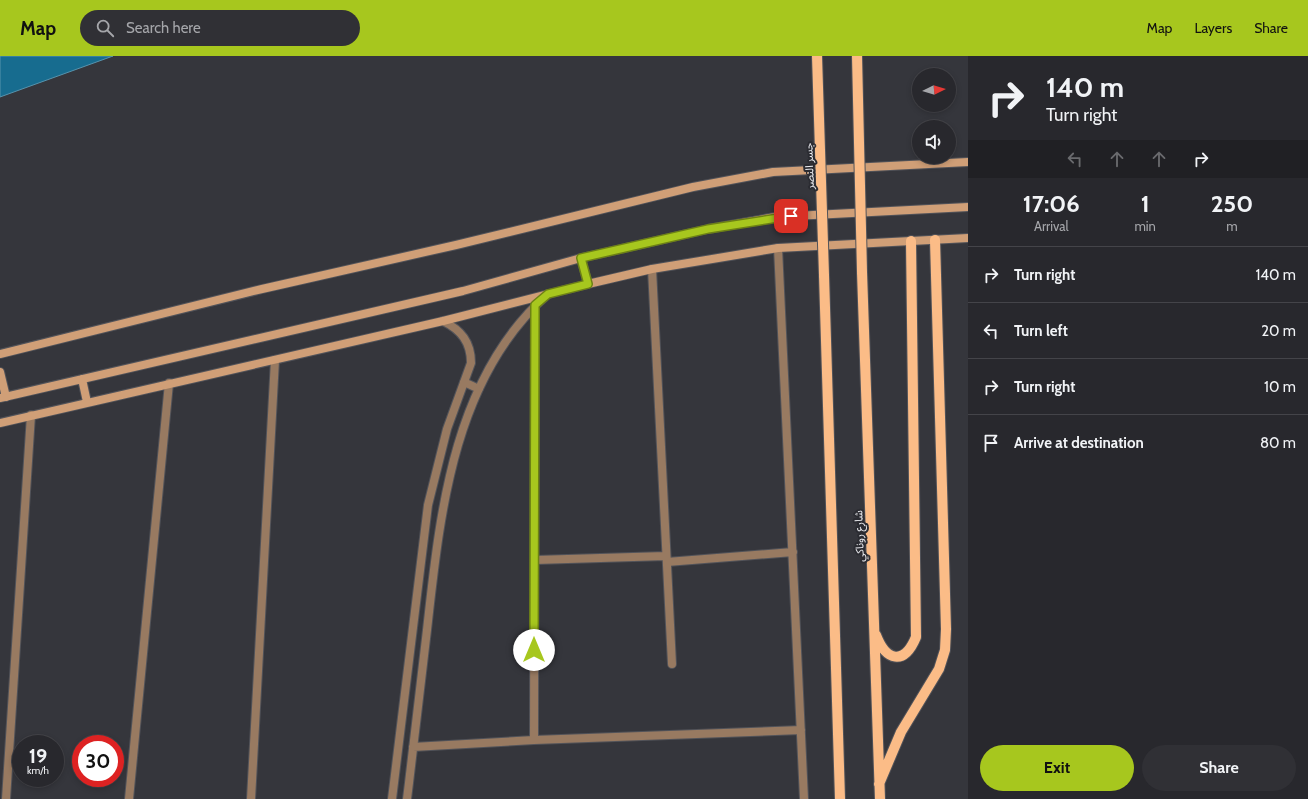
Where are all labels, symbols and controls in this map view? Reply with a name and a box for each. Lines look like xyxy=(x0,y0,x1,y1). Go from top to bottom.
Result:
search box xyxy=(80,10,360,46)
text: Map xyxy=(20,17,56,40)
icon: search xyxy=(94,17,116,39)
text: Search here xyxy=(126,19,201,37)
text: Map xyxy=(1147,19,1172,37)
text: Layers xyxy=(1194,19,1232,37)
text: Share xyxy=(1254,19,1288,37)
north arrow xyxy=(912,68,956,112)
map controls xyxy=(912,68,956,164)
text: 140 m xyxy=(1046,70,1124,104)
icon: right xyxy=(980,72,1032,124)
text: Turn right xyxy=(1046,104,1117,126)
button: sound xyxy=(912,120,956,164)
street label: جسر النصر xyxy=(801,142,817,191)
icon: left xyxy=(1064,148,1086,170)
icon: ahead xyxy=(1106,148,1128,170)
icon: ahead xyxy=(1148,148,1170,170)
icon: right xyxy=(1190,148,1212,170)
text: 17:06 xyxy=(1023,189,1080,218)
text: 1 xyxy=(1141,189,1150,218)
text: 250 xyxy=(1211,189,1253,218)
pin xyxy=(774,199,808,233)
icon: arrive xyxy=(780,205,802,227)
text: Arrival xyxy=(1034,218,1069,234)
text: min xyxy=(1134,218,1156,234)
text: m xyxy=(1226,218,1238,234)
icon: right xyxy=(980,264,1002,286)
text: Turn right xyxy=(1014,266,1075,284)
text: 140 m xyxy=(1255,266,1296,284)
icon: left xyxy=(980,320,1002,342)
text: Turn left xyxy=(1014,322,1068,340)
text: 20 m xyxy=(1261,322,1296,340)
icon: right xyxy=(980,376,1002,398)
text: Turn right xyxy=(1014,378,1075,396)
text: 10 m xyxy=(1264,378,1296,396)
icon: arrive xyxy=(980,432,1002,454)
text: Arrive at destination xyxy=(1014,434,1144,452)
text: 80 m xyxy=(1260,434,1296,452)
street label: شارع روناكي xyxy=(851,509,869,562)
position arrow xyxy=(513,629,555,671)
speed limit sign: 30 xyxy=(72,735,124,787)
text: 19 xyxy=(29,744,47,768)
button: Exit xyxy=(980,745,1134,791)
button: Share xyxy=(1142,745,1296,791)
text: km/h xyxy=(27,764,49,777)

